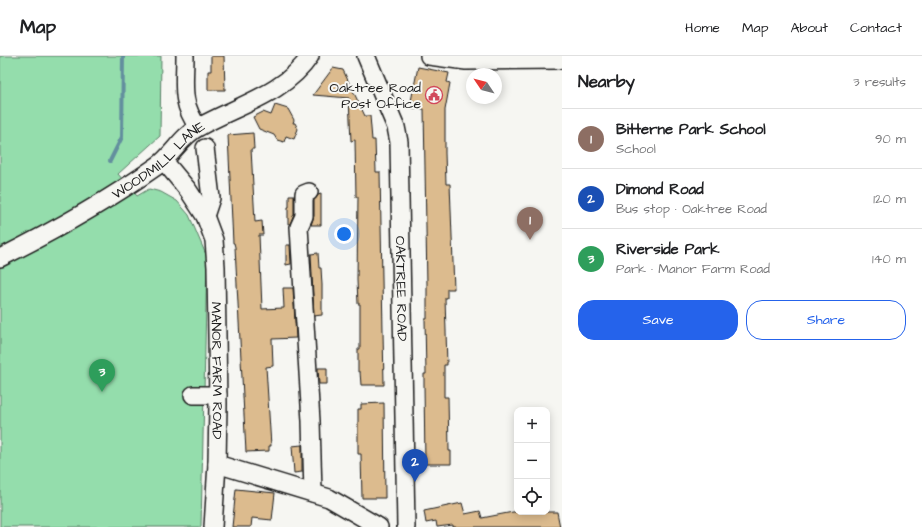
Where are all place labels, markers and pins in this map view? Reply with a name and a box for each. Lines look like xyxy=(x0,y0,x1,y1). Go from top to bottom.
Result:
place label: Oaktree Road Post Office xyxy=(330,78,421,114)
public building icon: Oaktree Road Post Office xyxy=(424,85,444,105)
pin: 1 xyxy=(517,207,543,240)
pin: 3 xyxy=(89,359,115,392)
pin: 2 xyxy=(402,449,428,482)

